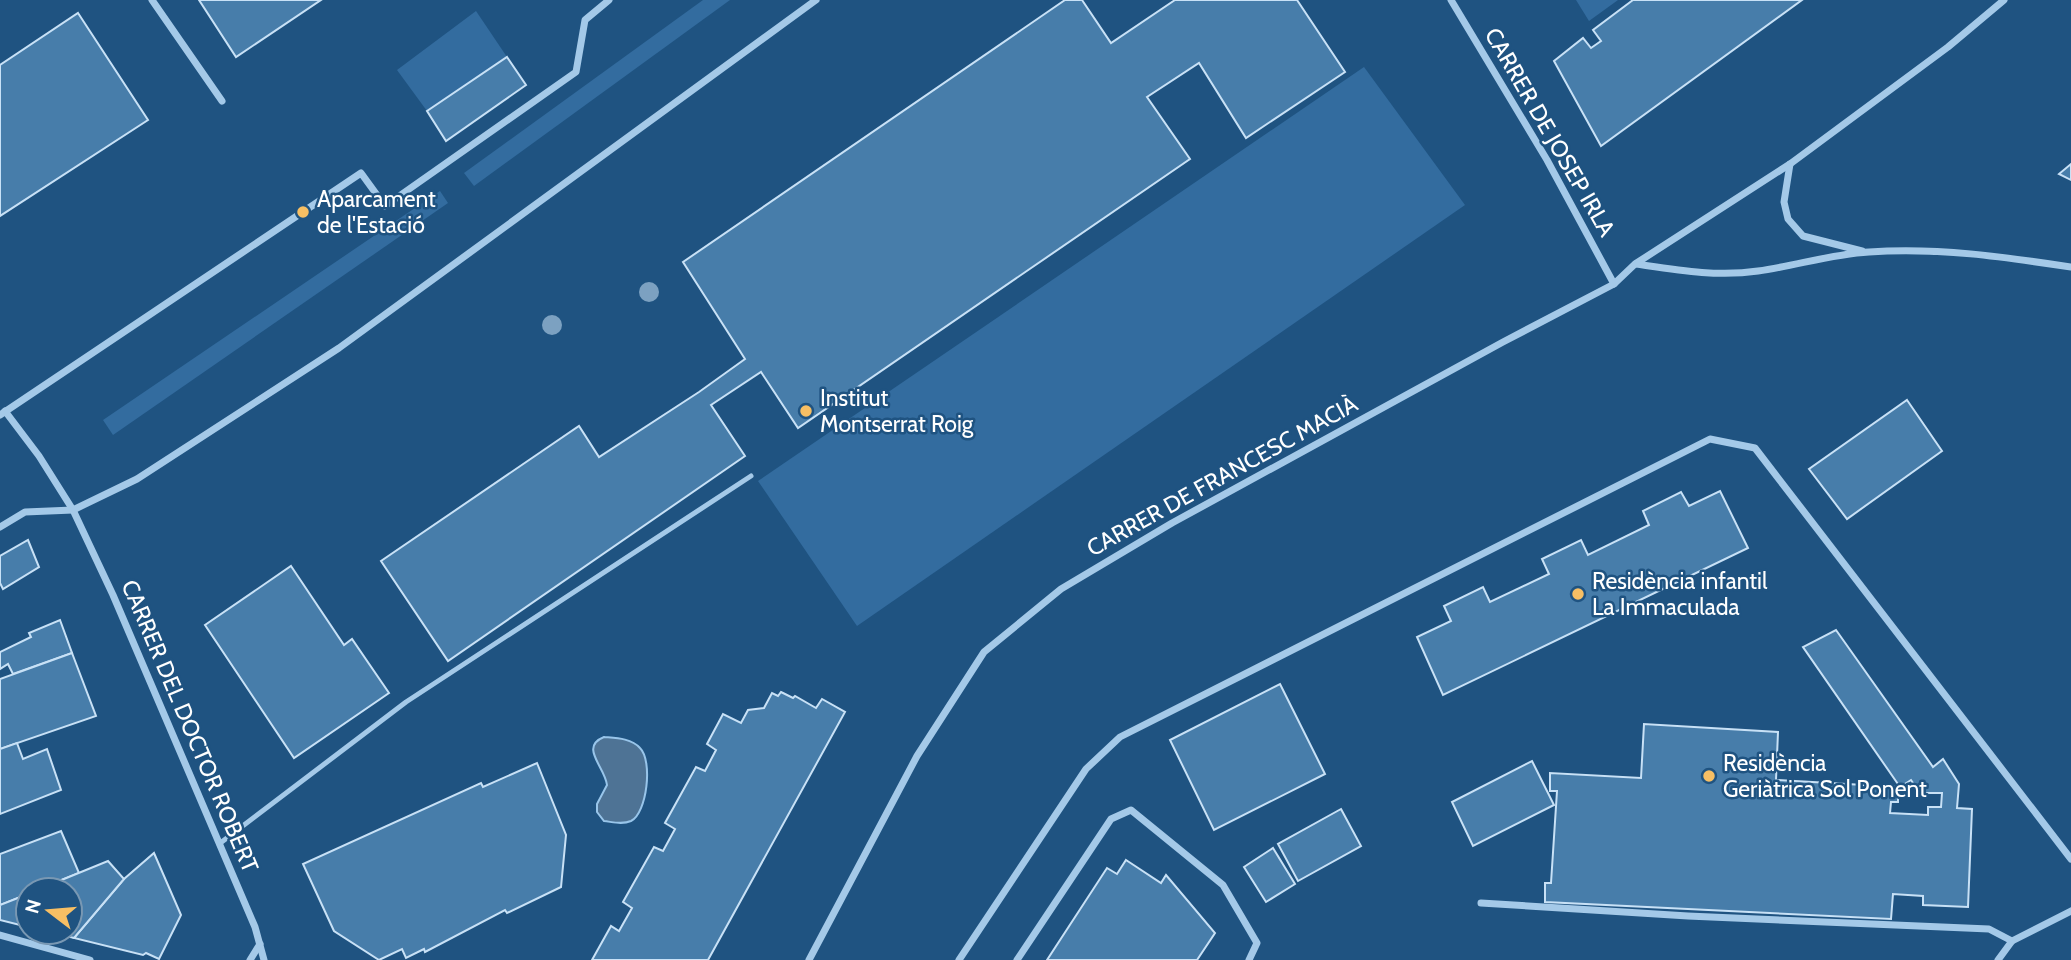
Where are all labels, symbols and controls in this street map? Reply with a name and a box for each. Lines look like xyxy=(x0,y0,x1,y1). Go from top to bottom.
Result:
street label: CARRER DE JOSEP IRLA xyxy=(1479,23,1621,241)
place label: Aparcament de l'Estació xyxy=(317,185,436,239)
marker: Aparcament de l'Estació xyxy=(295,204,311,220)
place label: Institut Montserrat Roig xyxy=(820,384,974,438)
street label: CARRER DE FRANCESC MACIÀ xyxy=(1081,389,1362,562)
marker: Institut Montserrat Roig xyxy=(798,403,814,419)
place label: Residència infantil La Immaculada xyxy=(1592,567,1768,621)
street label: CARRER DEL DOCTOR ROBERT xyxy=(116,576,264,876)
marker: Residència infantil La Immaculada xyxy=(1570,586,1586,602)
place label: Residència Geriàtrica Sol Ponent xyxy=(1723,749,1927,803)
marker: Residència Geriàtrica Sol Ponent xyxy=(1701,768,1717,784)
north arrow xyxy=(14,876,84,946)
text: N xyxy=(20,897,46,916)

